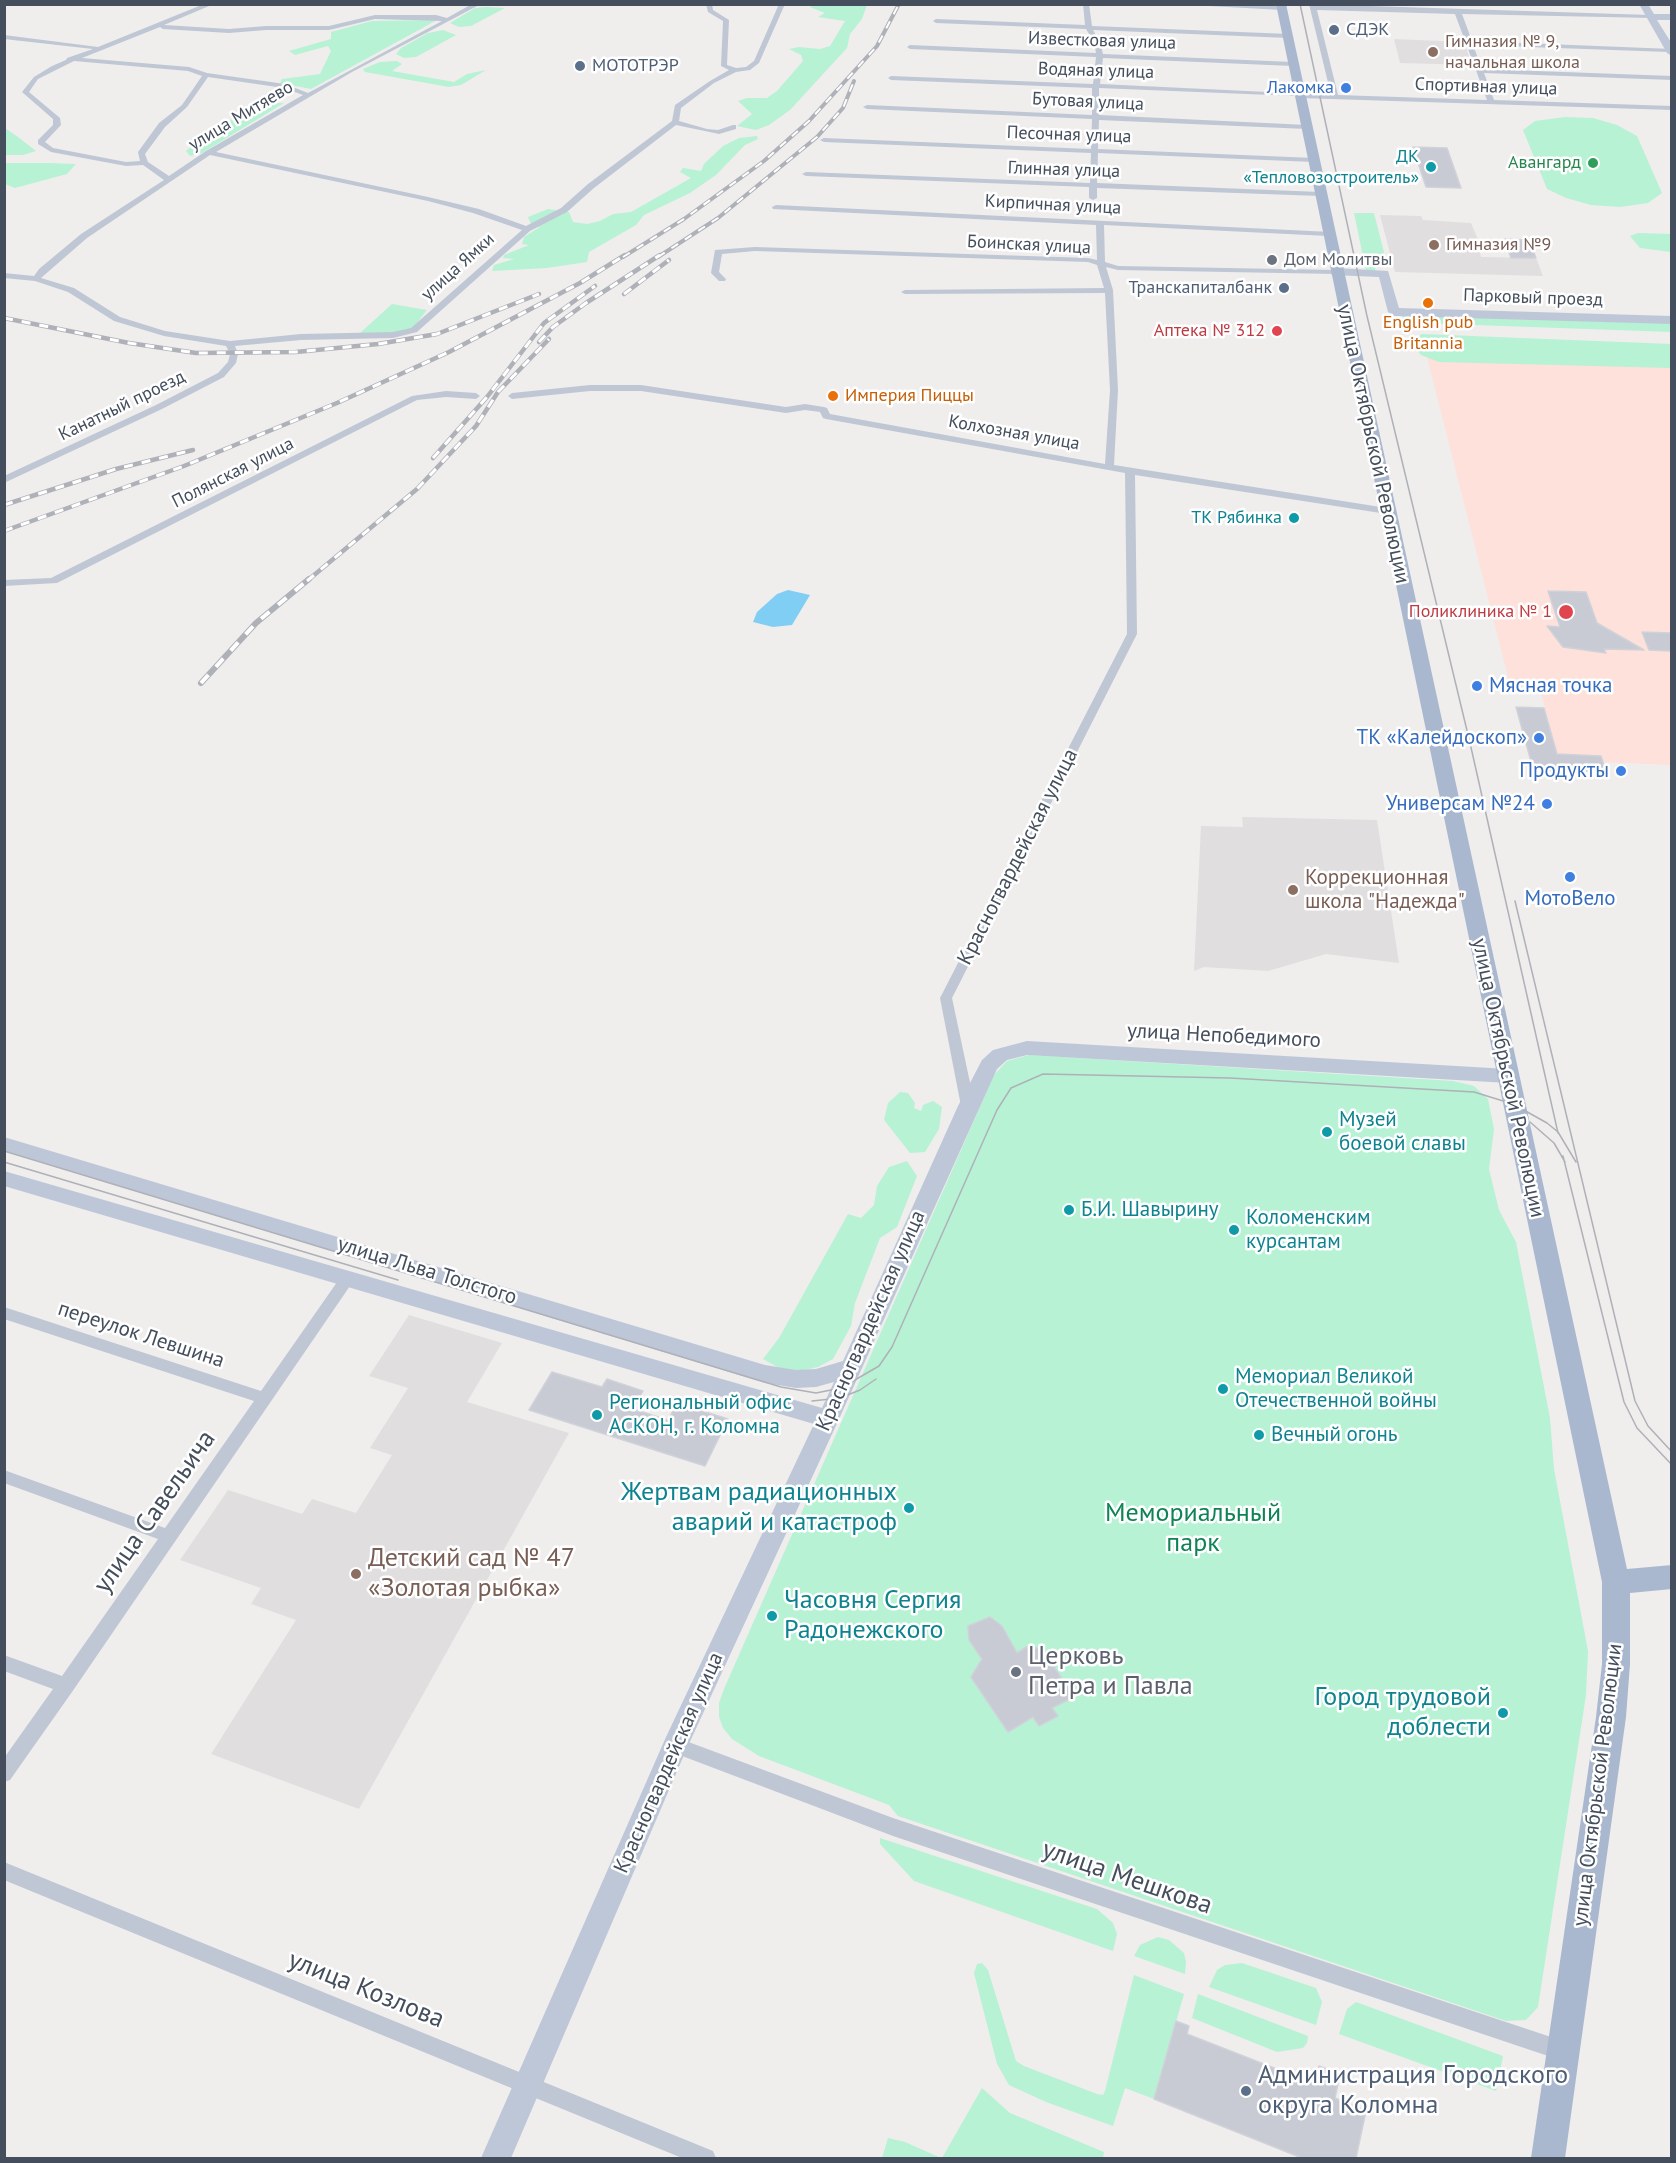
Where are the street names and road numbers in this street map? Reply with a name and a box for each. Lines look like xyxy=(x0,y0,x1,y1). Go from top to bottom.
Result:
street label: Известковая улица xyxy=(1028,28,1176,54)
street label: Водяная улица xyxy=(1038,58,1154,84)
street label: Спортивная улица xyxy=(1414,74,1558,100)
street label: улица Митяево xyxy=(185,76,297,156)
street label: Бутовая улица xyxy=(1032,88,1144,116)
street label: Песочная улица xyxy=(1006,122,1132,148)
street label: Глинная улица xyxy=(1007,157,1121,183)
street label: Кирпичная улица xyxy=(984,191,1122,219)
street label: улица Ямки xyxy=(417,229,499,305)
street label: Боинская улица xyxy=(967,231,1091,259)
street label: Парковый проезд xyxy=(1463,285,1603,311)
street label: улица Октябрьской Революции xyxy=(1331,302,1415,586)
street label: Канатный проезд xyxy=(55,366,189,446)
street label: Колхозная улица xyxy=(947,411,1081,455)
street label: Полянская улица xyxy=(169,433,297,513)
street label: Красногвардейская улица xyxy=(953,745,1083,969)
street label: улица Октябрьской Революции xyxy=(1466,936,1550,1220)
street label: улица Непобедимого xyxy=(1126,1018,1322,1054)
street label: Красногвардейская улица xyxy=(811,1207,931,1435)
street label: улица Льва Толстого xyxy=(334,1232,520,1310)
street label: переулок Левшина xyxy=(55,1296,227,1374)
street label: улица Савельича xyxy=(87,1425,223,1599)
street label: улица Октябрьской Революции xyxy=(1568,1642,1628,1928)
street label: Красногвардейская улица xyxy=(609,1649,729,1877)
street label: улица Мешкова xyxy=(1038,1834,1216,1922)
street label: улица Козлова xyxy=(283,1945,449,2035)

